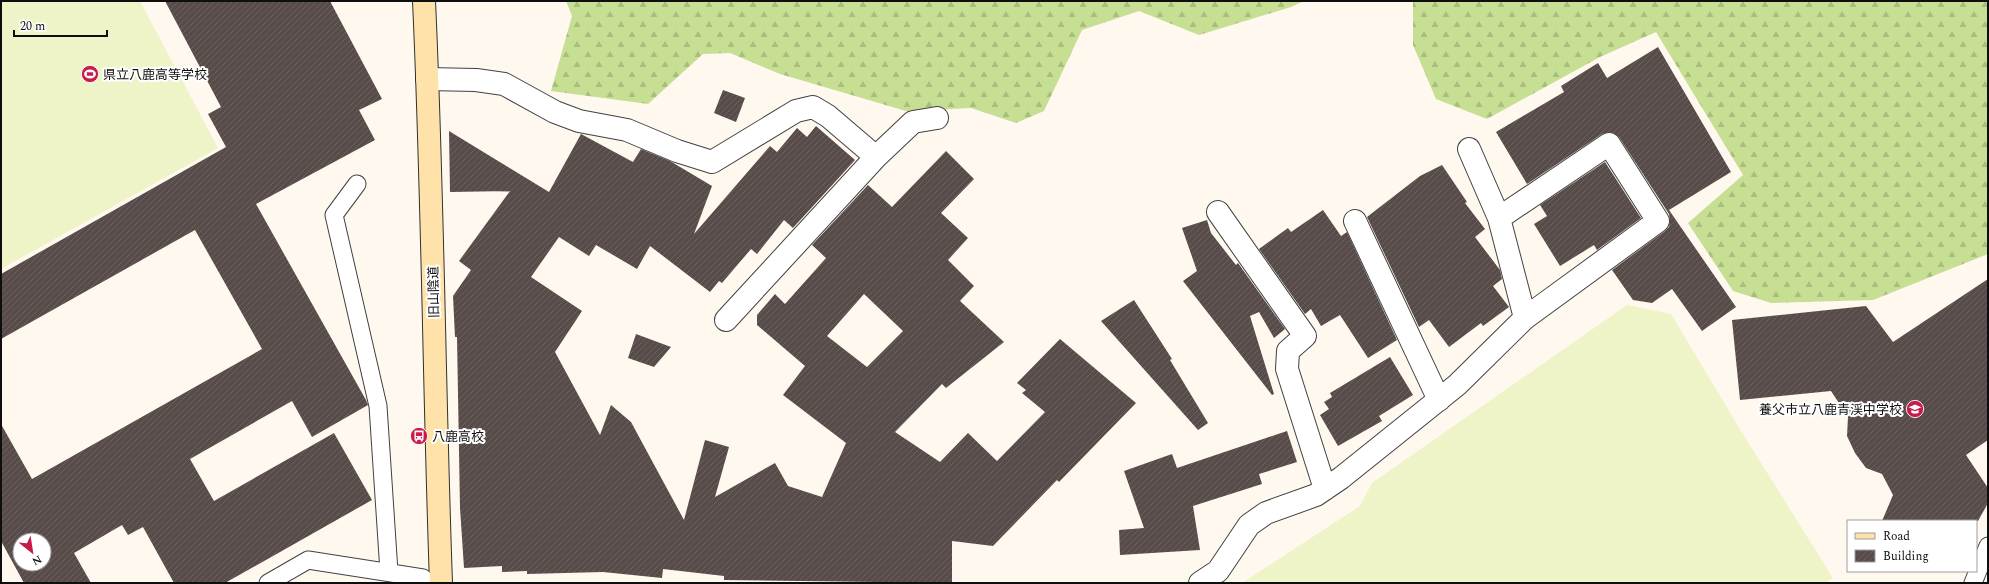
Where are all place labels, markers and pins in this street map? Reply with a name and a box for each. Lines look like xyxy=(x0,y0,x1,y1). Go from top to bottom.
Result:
sports icon: 県立八鹿高等学校 xyxy=(80,64,100,84)
place label: 県立八鹿高等学校 xyxy=(103,65,207,85)
school or university icon: 養父市立八鹿青渓中学校 xyxy=(1905,399,1925,419)
place label: 養父市立八鹿青渓中学校 xyxy=(1759,400,1902,420)
bus stop icon: 八鹿高校 xyxy=(409,426,429,446)
place label: 八鹿高校 xyxy=(432,427,484,447)

